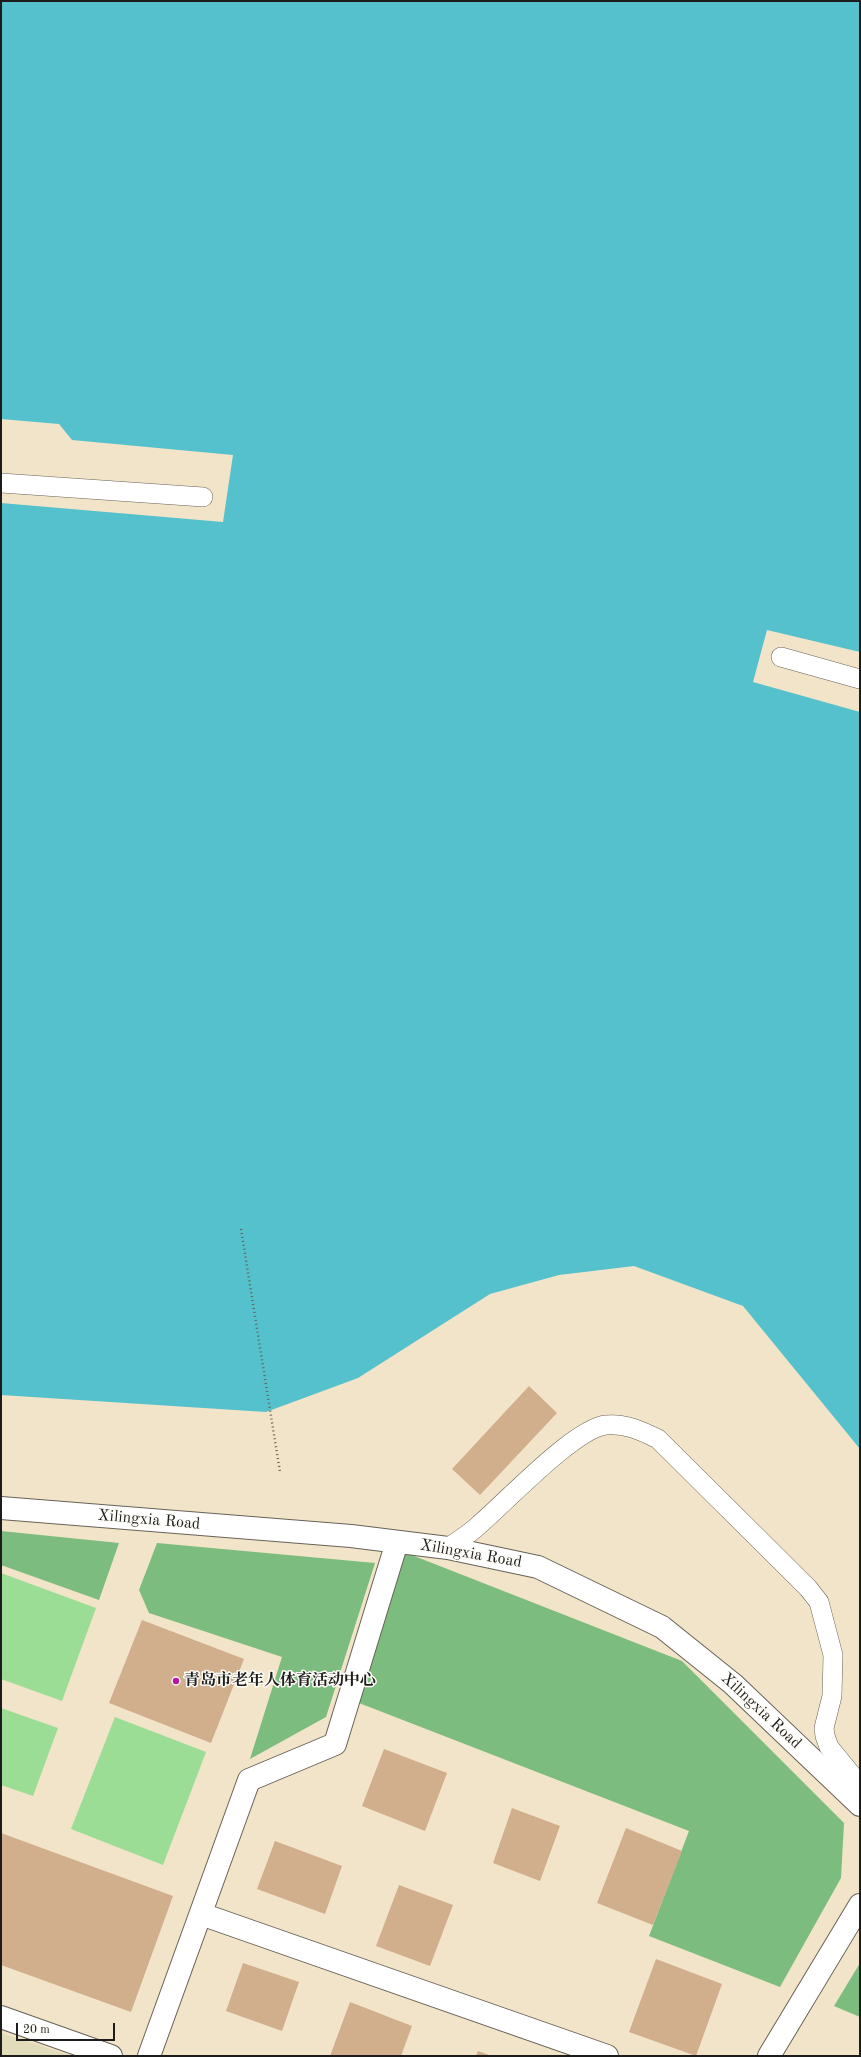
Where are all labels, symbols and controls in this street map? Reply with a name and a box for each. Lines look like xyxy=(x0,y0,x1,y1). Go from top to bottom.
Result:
street label: Xilingxia Road xyxy=(97,1506,201,1534)
street label: Xilingxia Road xyxy=(419,1536,523,1572)
street label: Xilingxia Road xyxy=(717,1669,805,1753)
place label: 青岛市老年人体育活动中心 xyxy=(184,1671,376,1691)
marker: 青岛市老年人体育活动中心 xyxy=(171,1676,181,1686)
scale bar xyxy=(18,2015,117,2041)
text: 20 m xyxy=(23,2024,50,2036)

